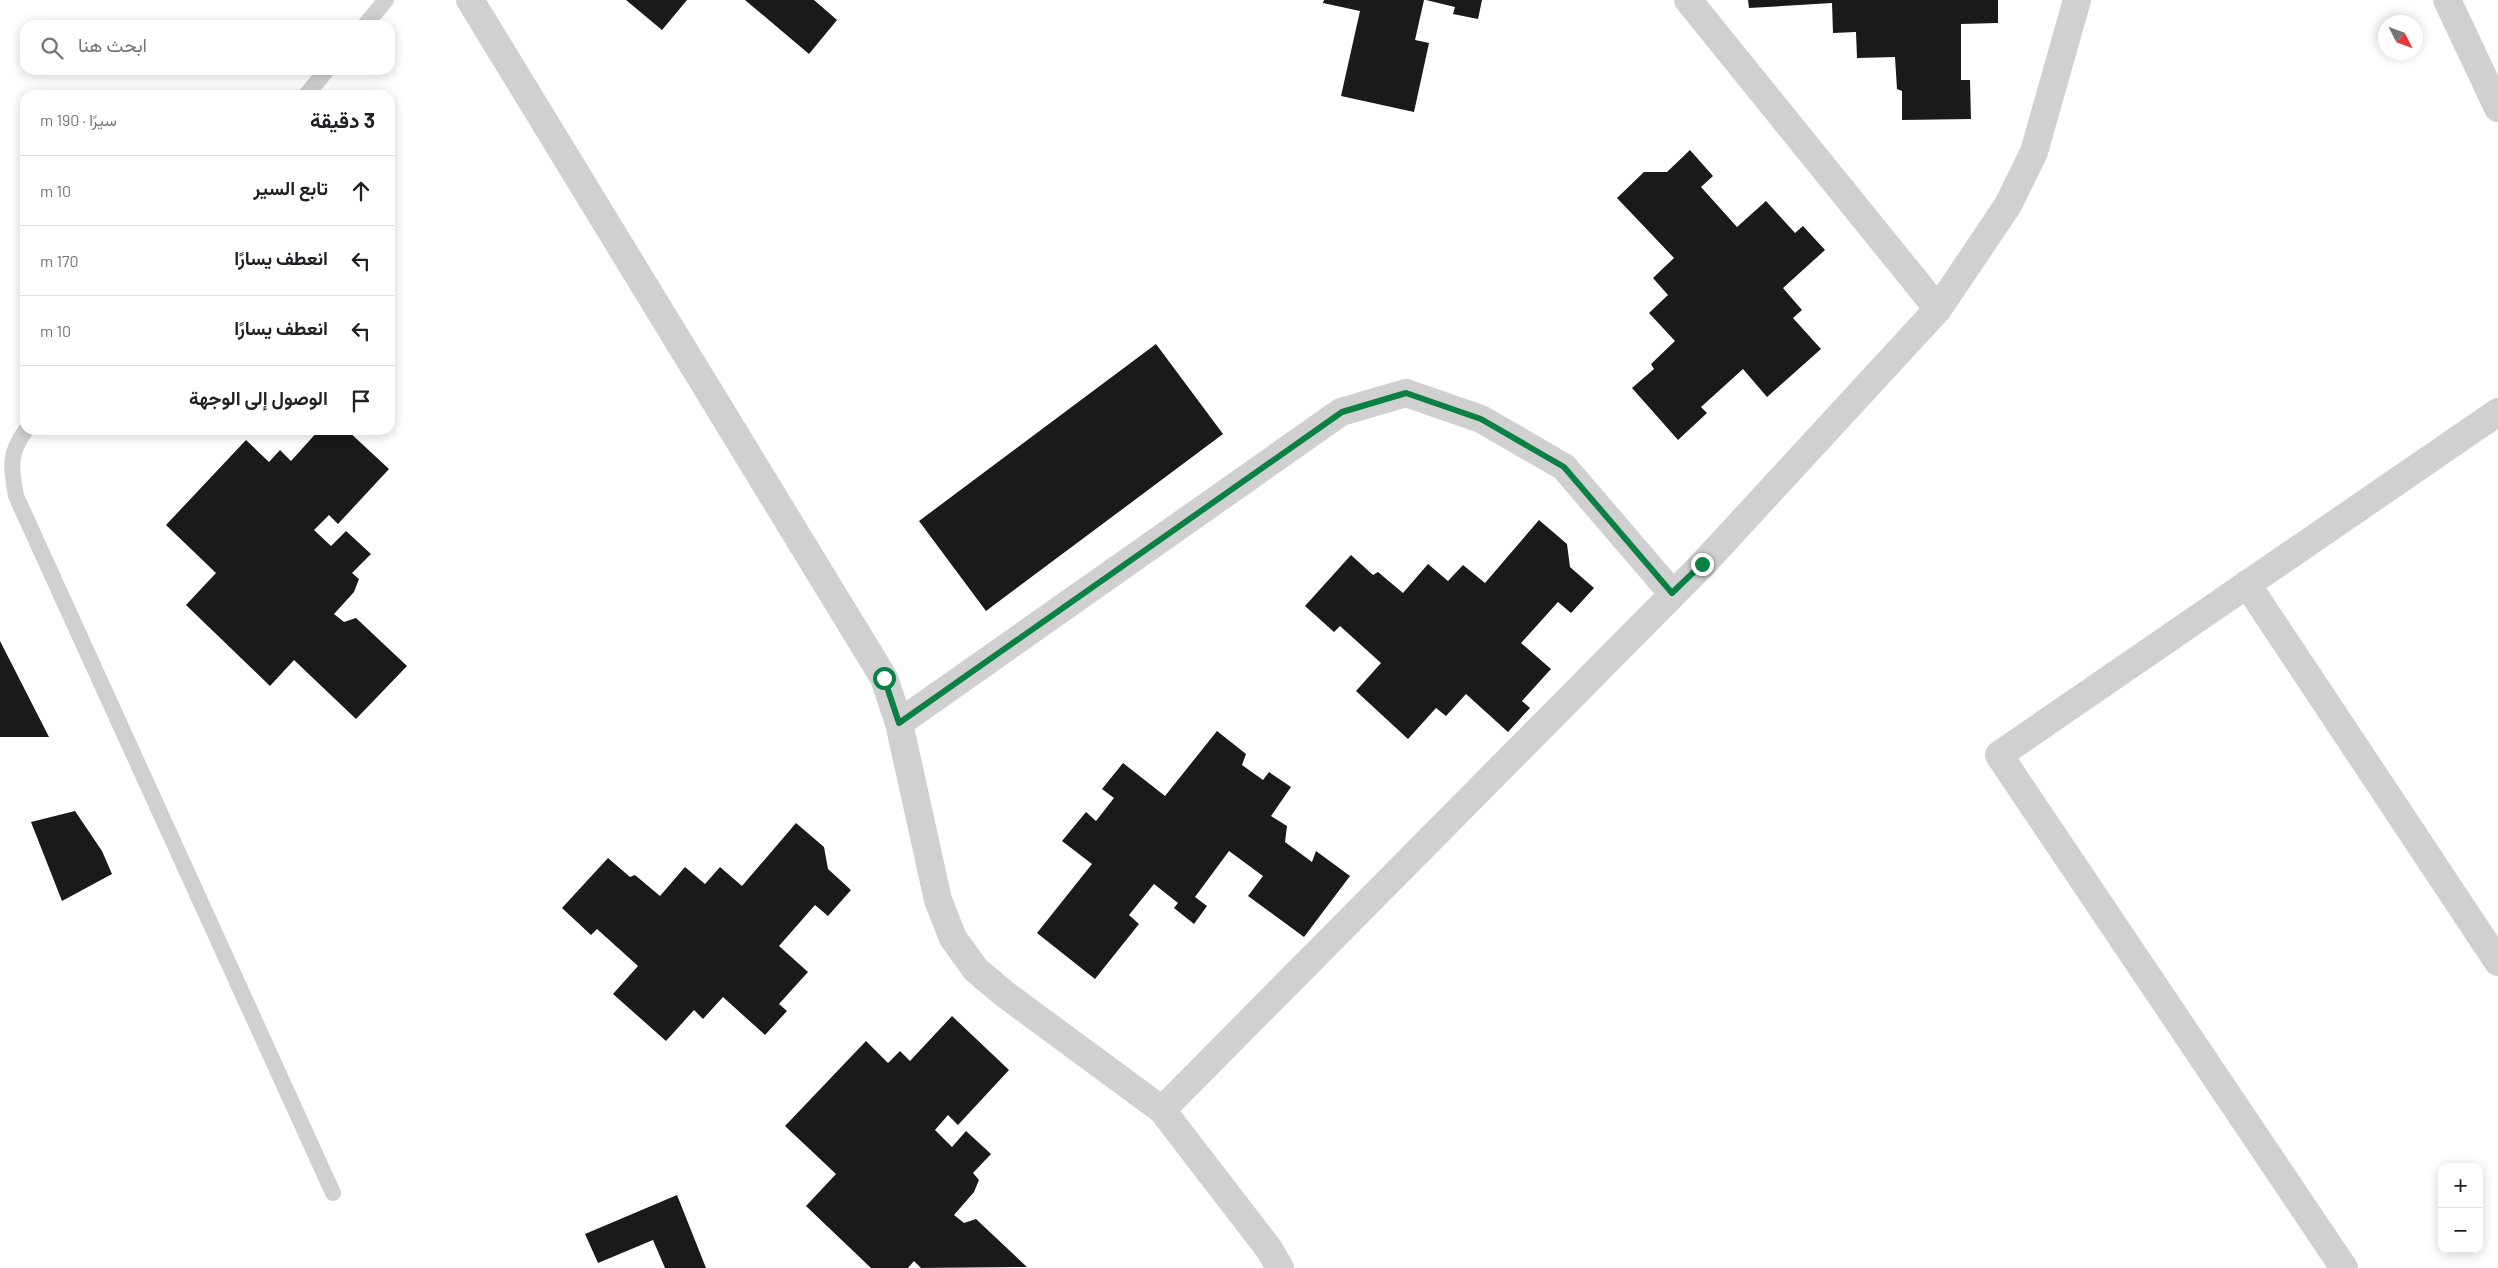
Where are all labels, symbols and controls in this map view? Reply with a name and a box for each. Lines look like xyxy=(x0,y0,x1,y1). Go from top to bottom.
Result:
north arrow xyxy=(2378,15,2423,60)
search box xyxy=(20,20,395,75)
text: ابحث هنا xyxy=(78,33,147,56)
icon: search xyxy=(38,34,66,62)
text: 3 دقيقة xyxy=(310,107,375,132)
text: سيرًا · 190 m xyxy=(40,110,117,129)
text: تابع السير xyxy=(253,176,328,199)
icon: ahead xyxy=(347,177,375,205)
text: 10 m xyxy=(40,181,71,200)
text: انعطف يسارًا xyxy=(234,246,328,269)
icon: left xyxy=(347,247,375,275)
text: 170 m xyxy=(40,251,79,270)
text: انعطف يسارًا xyxy=(234,316,328,339)
icon: left xyxy=(347,317,375,345)
text: 10 m xyxy=(40,321,71,340)
text: الوصول إلى الوجهة xyxy=(189,386,328,409)
icon: arrive xyxy=(347,387,375,415)
route end xyxy=(1691,553,1714,576)
route start xyxy=(873,667,896,690)
map controls xyxy=(2438,1163,2483,1253)
button: + xyxy=(2438,1163,2483,1208)
button: − xyxy=(2438,1208,2483,1253)

